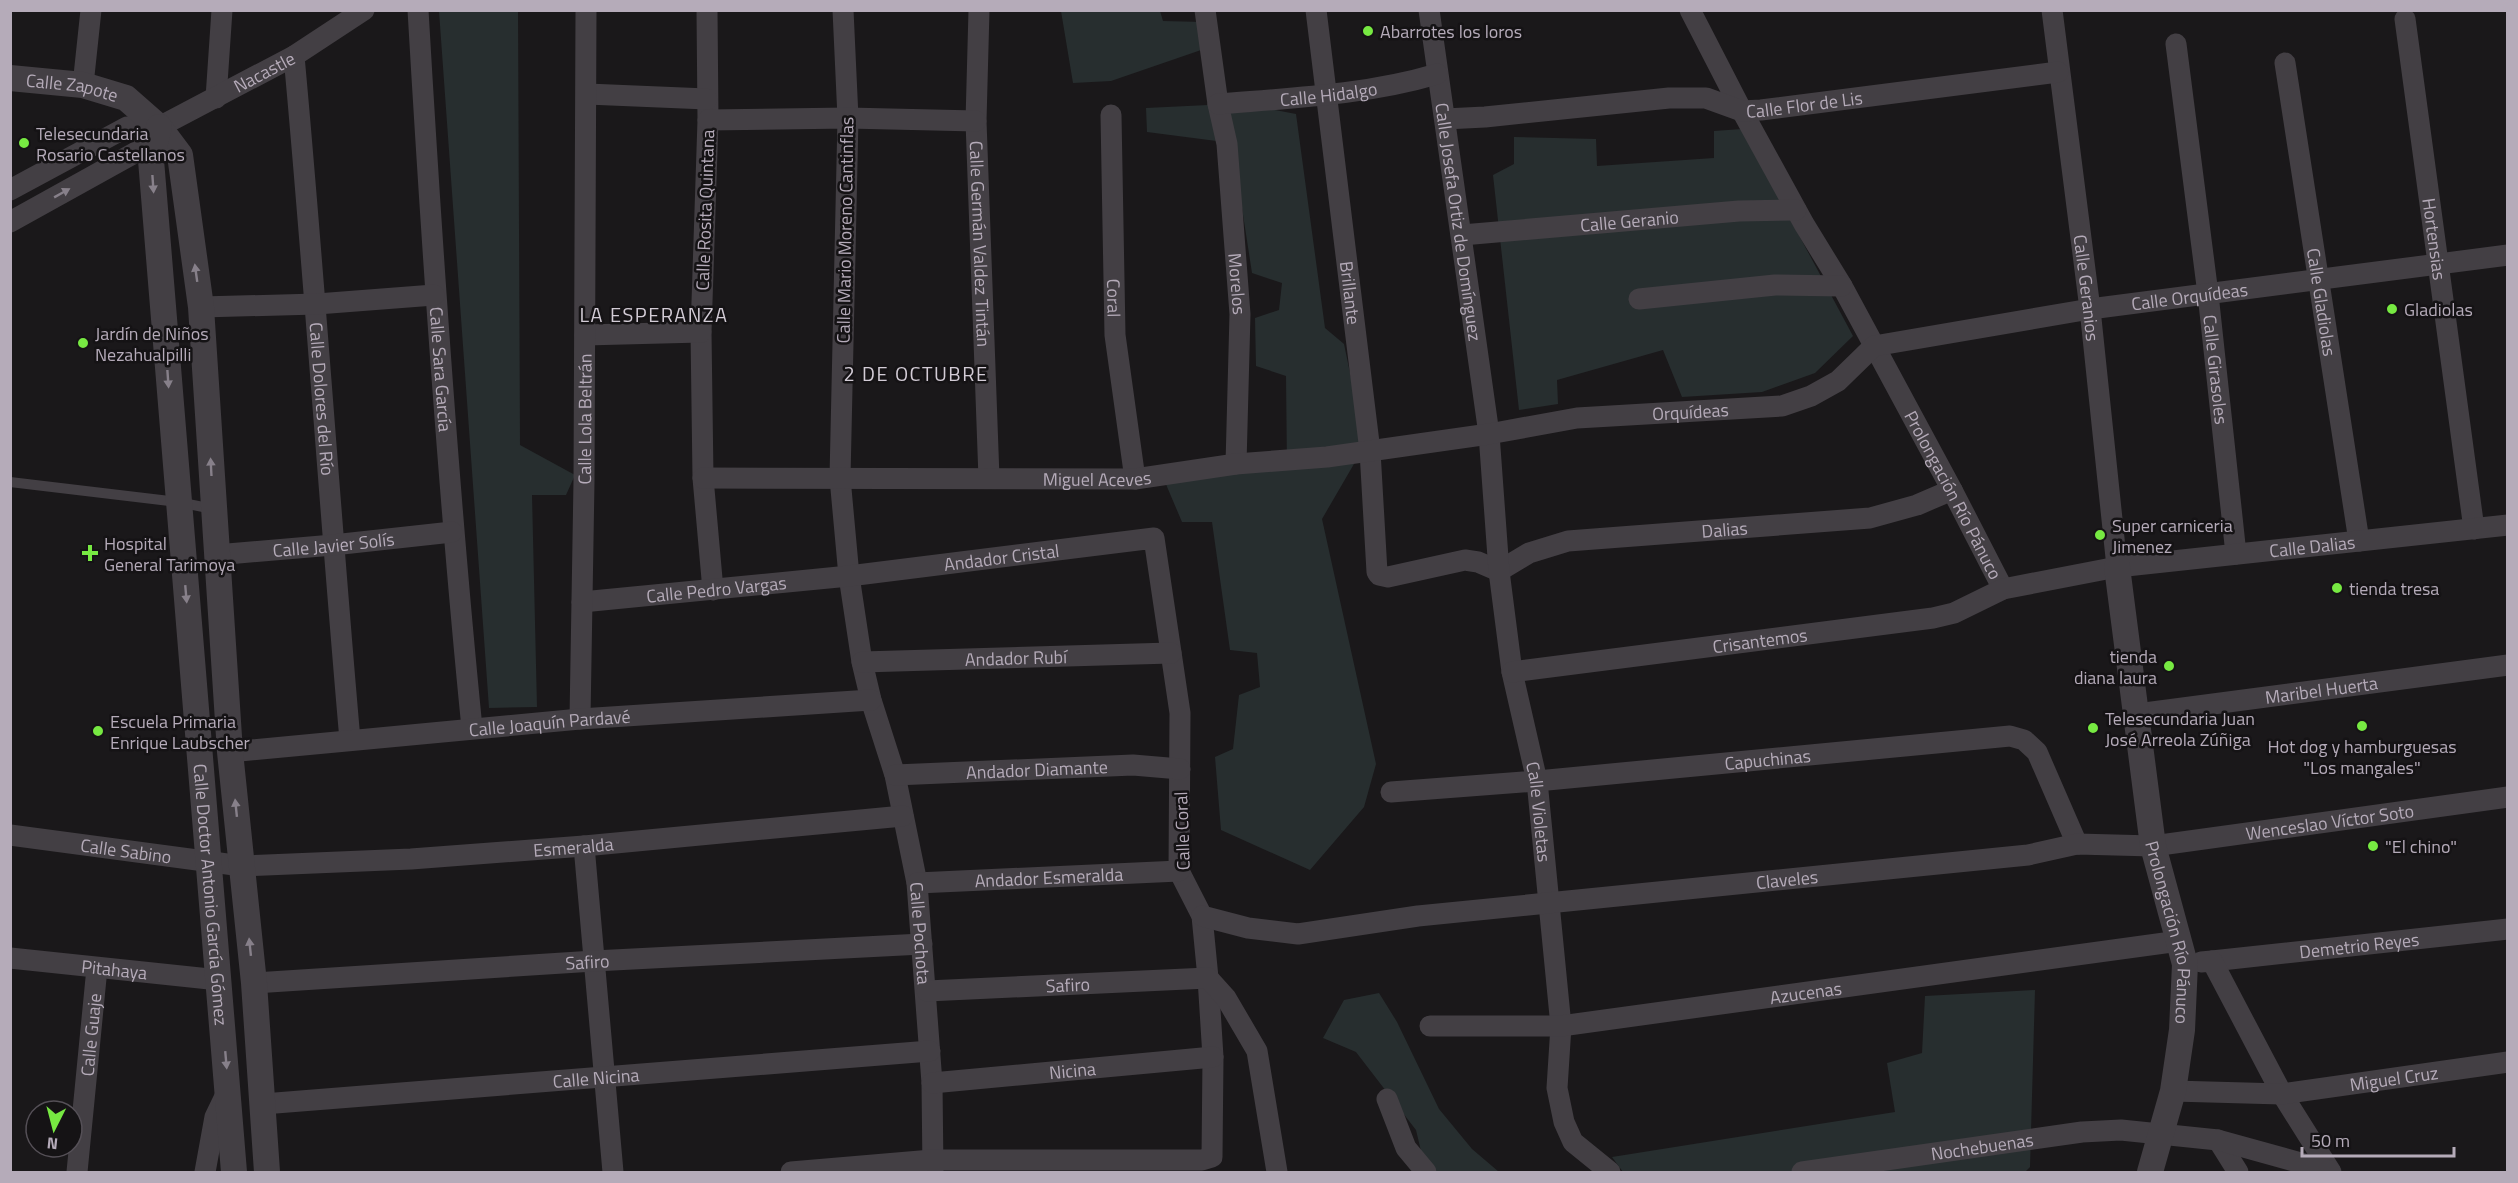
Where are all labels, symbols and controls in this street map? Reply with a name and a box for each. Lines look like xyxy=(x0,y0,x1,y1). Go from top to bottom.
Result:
place label: Abarrotes los loros xyxy=(1380,18,1522,45)
marker: Abarrotes los loros xyxy=(1361,24,1375,38)
street label: Nacastle xyxy=(229,44,300,99)
street label: Calle Zapote xyxy=(25,66,122,108)
street label: Calle Hidalgo xyxy=(1279,74,1379,113)
street label: Calle Flor de Lis xyxy=(1745,84,1864,124)
street label: Calle Josefa Ortiz de Domínguez xyxy=(1429,101,1489,343)
street label: Calle Mario Moreno Cantinflas xyxy=(830,116,860,344)
place label: Telesecundaria Rosario Castellanos xyxy=(36,120,185,168)
street label: Calle Rosita Quintana xyxy=(689,129,721,291)
marker: Telesecundaria Rosario Castellanos xyxy=(17,136,31,150)
street label: Calle Germán Valdez Tintán xyxy=(963,140,998,348)
one-way arrow xyxy=(148,175,158,194)
one-way arrow xyxy=(54,188,71,198)
street label: Hortensias xyxy=(2416,196,2454,282)
street label: Calle Geranio xyxy=(1579,203,1680,238)
street label: Calle Geranios xyxy=(2067,233,2107,342)
street label: Calle Gladiolas xyxy=(2300,246,2344,358)
street label: Morelos xyxy=(1222,252,1253,316)
street label: Brillante xyxy=(1333,260,1368,326)
one-way arrow xyxy=(192,263,201,282)
street label: Calle Orquídeas xyxy=(2130,275,2249,317)
street label: Coral xyxy=(1100,278,1128,318)
place label: Gladiolas xyxy=(2404,296,2473,323)
district label: LA ESPERANZA xyxy=(580,299,728,330)
marker: Gladiolas xyxy=(2385,302,2399,316)
street label: Calle Sara García xyxy=(423,306,459,433)
street label: Calle Girasoles xyxy=(2197,313,2235,426)
place label: Jardín de Niños Nezahualpilli xyxy=(95,320,209,368)
street label: Calle Dolores del Río xyxy=(303,321,342,477)
marker: Jardín de Niños Nezahualpilli xyxy=(76,336,90,350)
street label: Calle Lola Beltrán xyxy=(570,353,598,485)
district label: 2 DE OCTUBRE xyxy=(843,358,989,389)
one-way arrow xyxy=(163,369,173,388)
street label: Orquídeas xyxy=(1651,396,1730,427)
street label: Prolongación Río Pánuco xyxy=(1898,405,2009,584)
one-way arrow xyxy=(206,457,215,476)
street label: Miguel Aceves xyxy=(1043,463,1153,493)
place label: Super carniceria Jimenez xyxy=(2112,512,2233,560)
street label: Dalias xyxy=(1701,514,1749,544)
street label: Calle Javier Solís xyxy=(272,525,396,564)
marker: Super carniceria Jimenez xyxy=(2093,528,2107,542)
street label: Calle Dalias xyxy=(2268,528,2357,564)
place label: Hospital General Tarimoya xyxy=(104,530,235,578)
street label: Andador Cristal xyxy=(942,536,1061,578)
marker: Hospital General Tarimoya xyxy=(81,544,99,562)
street label: Calle Pedro Vargas xyxy=(645,569,788,609)
place label: tienda tresa xyxy=(2349,575,2439,602)
marker: tienda tresa xyxy=(2330,581,2344,595)
one-way arrow xyxy=(181,585,191,604)
street label: Crisantemos xyxy=(1711,621,1809,660)
street label: Andador Rubí xyxy=(964,642,1069,672)
place label: tienda diana laura xyxy=(2074,643,2157,691)
marker: tienda diana laura xyxy=(2162,659,2176,673)
street label: Maribel Huerta xyxy=(2263,669,2379,710)
street label: Calle Joaquín Pardavé xyxy=(468,702,631,743)
place label: Telesecundaria Juan José Arreola Zúñiga xyxy=(2105,705,2255,753)
place label: Escuela Primaria Enrique Laubscher xyxy=(110,708,250,756)
marker: Hot dog y hamburguesas "Los mangales" xyxy=(2355,719,2369,733)
marker: Telesecundaria Juan José Arreola Zúñiga xyxy=(2086,721,2100,735)
marker: Escuela Primaria Enrique Laubscher xyxy=(91,724,105,738)
place label: Hot dog y hamburguesas "Los mangales" xyxy=(2267,733,2457,781)
street label: Capuchinas xyxy=(1723,742,1812,777)
street label: Andador Diamante xyxy=(965,753,1108,786)
street label: Calle Violetas xyxy=(1519,759,1558,863)
street label: Calle Doctor Antonio García Gómez xyxy=(187,763,235,1027)
street label: Calle Coral xyxy=(1167,791,1197,871)
street label: Wenceslao Víctor Soto xyxy=(2244,797,2416,847)
one-way arrow xyxy=(231,798,241,817)
street label: Esmeralda xyxy=(532,830,615,863)
street label: Calle Sabino xyxy=(79,831,173,870)
place label: "El chino" xyxy=(2385,833,2457,860)
street label: Prolongación Río Pánuco xyxy=(2139,838,2198,1025)
marker: "El chino" xyxy=(2366,839,2380,853)
street label: Andador Esmeralda xyxy=(974,860,1124,894)
street label: Claveles xyxy=(1755,863,1819,896)
street label: Calle Pochota xyxy=(903,881,938,985)
street label: Demetrio Reyes xyxy=(2298,925,2421,965)
one-way arrow xyxy=(245,937,255,956)
street label: Safiro xyxy=(564,947,610,976)
street label: Pitahaya xyxy=(80,952,149,986)
street label: Safiro xyxy=(1045,970,1091,999)
street label: Azucenas xyxy=(1768,974,1843,1011)
street label: Calle Guaje xyxy=(73,992,108,1077)
one-way arrow xyxy=(221,1051,231,1070)
street label: Nicina xyxy=(1048,1054,1097,1086)
street label: Miguel Cruz xyxy=(2348,1059,2440,1098)
street label: Calle Nicina xyxy=(552,1061,640,1094)
north arrow xyxy=(24,1099,84,1159)
scale bar xyxy=(2302,1120,2454,1158)
street label: Nochebuenas xyxy=(1929,1126,2035,1167)
text: 50 m xyxy=(2311,1127,2350,1154)
text: N xyxy=(46,1131,59,1156)

